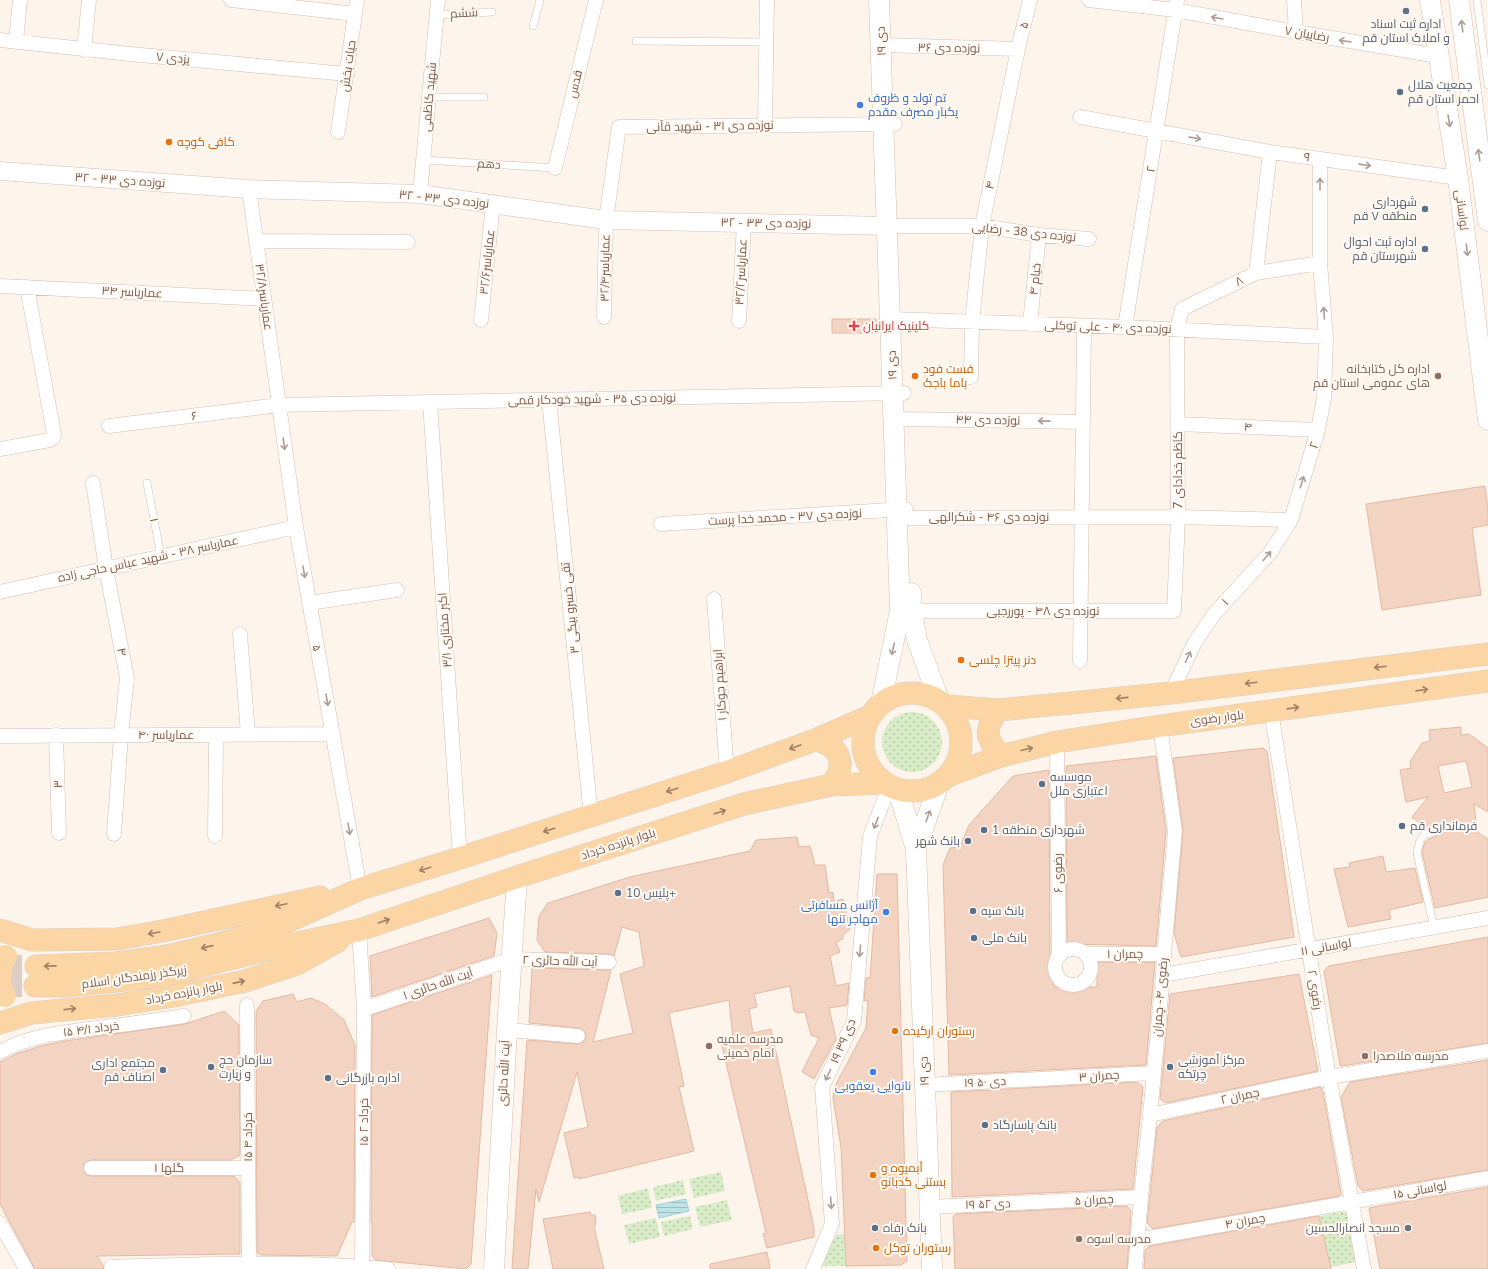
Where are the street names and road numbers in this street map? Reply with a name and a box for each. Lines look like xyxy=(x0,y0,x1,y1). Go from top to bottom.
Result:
street label: ششم xyxy=(450,4,479,22)
street label: ۵ xyxy=(1015,20,1033,30)
street label: ۷ رضاییان xyxy=(1283,22,1331,46)
street label: ۱۹ دی xyxy=(872,26,890,56)
street label: حیات بخش xyxy=(336,39,360,93)
street label: نوزده دی ۳۶ xyxy=(918,39,980,57)
street label: یزدی ۷ xyxy=(155,49,191,68)
street label: شهید کاظمی xyxy=(418,62,440,132)
street label: قدس xyxy=(564,68,586,100)
street label: نوزده دی ۳۱ - شهید قآنی xyxy=(646,117,774,135)
street label: ۹ xyxy=(1303,149,1311,165)
street label: دهم xyxy=(477,155,501,173)
street label: ۲ xyxy=(1143,165,1159,173)
street label: ۳۲ - نوزده دی ۳۳ xyxy=(74,169,166,191)
street label: ۴ xyxy=(981,179,999,191)
street label: ۳۲ - نوزده دی ۳۳ xyxy=(398,186,490,212)
street label: لواسانی xyxy=(1452,189,1472,231)
street label: ۳۲ - نوزده دی ۳۳ xyxy=(720,214,812,232)
street label: نوزده دی 38 - رضایی xyxy=(971,219,1077,245)
street label: عماریاسر۳۲/۶ xyxy=(476,229,498,295)
street label: عماریاسر۳۲/۴ xyxy=(596,234,614,302)
street label: عماریاسر۳۲/۲ xyxy=(731,239,751,305)
street label: ۴ خیام xyxy=(1025,262,1045,296)
street label: عماریاسر۳۲/۸ xyxy=(251,263,277,331)
street label: ۸ xyxy=(1232,272,1246,290)
street label: عماریاسر ۳۴ xyxy=(101,282,163,302)
street label: نوزده دی ۴۰ - علی توکلی xyxy=(1044,317,1172,337)
street label: ۱۹ دی xyxy=(883,350,901,380)
street label: نوزده دی ۳۵ - شهید خودکار قمی xyxy=(508,390,676,408)
street label: ۶ xyxy=(190,408,198,424)
street label: نوزده دی ۴۴ xyxy=(955,411,1021,429)
street label: ۴ xyxy=(1244,419,1252,435)
street label: 7 کاظم خدادای xyxy=(1170,431,1186,509)
street label: ۲ xyxy=(1305,440,1323,450)
street label: نوزده دی ۳۷ - محمد خدا پرست xyxy=(708,505,862,530)
street label: نوزده دی ۴۶ - شکرالهی xyxy=(929,509,1049,525)
street label: ۱ xyxy=(146,517,162,523)
street label: عماریاسر ۳۸ - شهید عباس حاجی زاده xyxy=(56,532,240,586)
street label: ۳ تقی خسرو بیگی xyxy=(557,561,583,654)
street label: ۳/۱ اکبر مختاری xyxy=(434,592,456,668)
street label: ۱ xyxy=(1218,595,1232,609)
street label: نوزده دی ۴۸ - پوررجبی xyxy=(987,603,1099,620)
street label: ۵ xyxy=(309,643,325,653)
street label: ۴ xyxy=(113,647,131,657)
street label: ۱ ابراهیم جوکار xyxy=(710,649,730,721)
street label: بلوار رضوی xyxy=(1189,707,1245,729)
street label: عماریاسر ۴۰ xyxy=(138,727,194,743)
street label: ۳ xyxy=(50,780,66,788)
street label: بلوار پانزده خرداد xyxy=(579,824,658,865)
street label: رضوی ۶ xyxy=(1050,853,1066,893)
street label: لواسانی ۱۱ xyxy=(1299,935,1353,959)
street label: چمران ۱ xyxy=(1107,946,1143,963)
street label: آیت الله حائری ۲ xyxy=(522,952,599,970)
street label: رضوی ۴- چمران xyxy=(1149,957,1172,1037)
street label: زیرگذر رزمندگان اسلام xyxy=(80,962,188,992)
street label: آیت الله حائری ۱ xyxy=(401,964,476,1003)
street label: رضوی ۲ xyxy=(1304,969,1326,1011)
street label: بلوار پانزده خرداد xyxy=(144,978,224,1009)
street label: ۱۹ دی ۳۹ xyxy=(826,1016,860,1066)
street label: ۱۵ خرداد ۴/۱ xyxy=(62,1018,120,1040)
street label: آیت الله حائری xyxy=(494,1039,514,1106)
street label: ۱۹ دی xyxy=(915,1056,933,1086)
street label: چمران ۳ xyxy=(1078,1067,1120,1086)
street label: ۱۹ دی ۵۰ xyxy=(963,1073,1007,1091)
street label: چمران ۲ xyxy=(1219,1084,1261,1109)
street label: ۱۵ خرداد ۲ xyxy=(356,1098,372,1146)
street label: ۱۵ خرداد ۴ xyxy=(240,1112,256,1162)
street label: گلها ۱ xyxy=(154,1160,184,1176)
street label: لواسانی ۱۵ xyxy=(1392,1177,1448,1203)
street label: چمران ۵ xyxy=(1074,1191,1114,1210)
street label: ۱۹ دی ۵۲ xyxy=(965,1195,1011,1213)
street label: چمران ۴ xyxy=(1224,1210,1267,1233)

